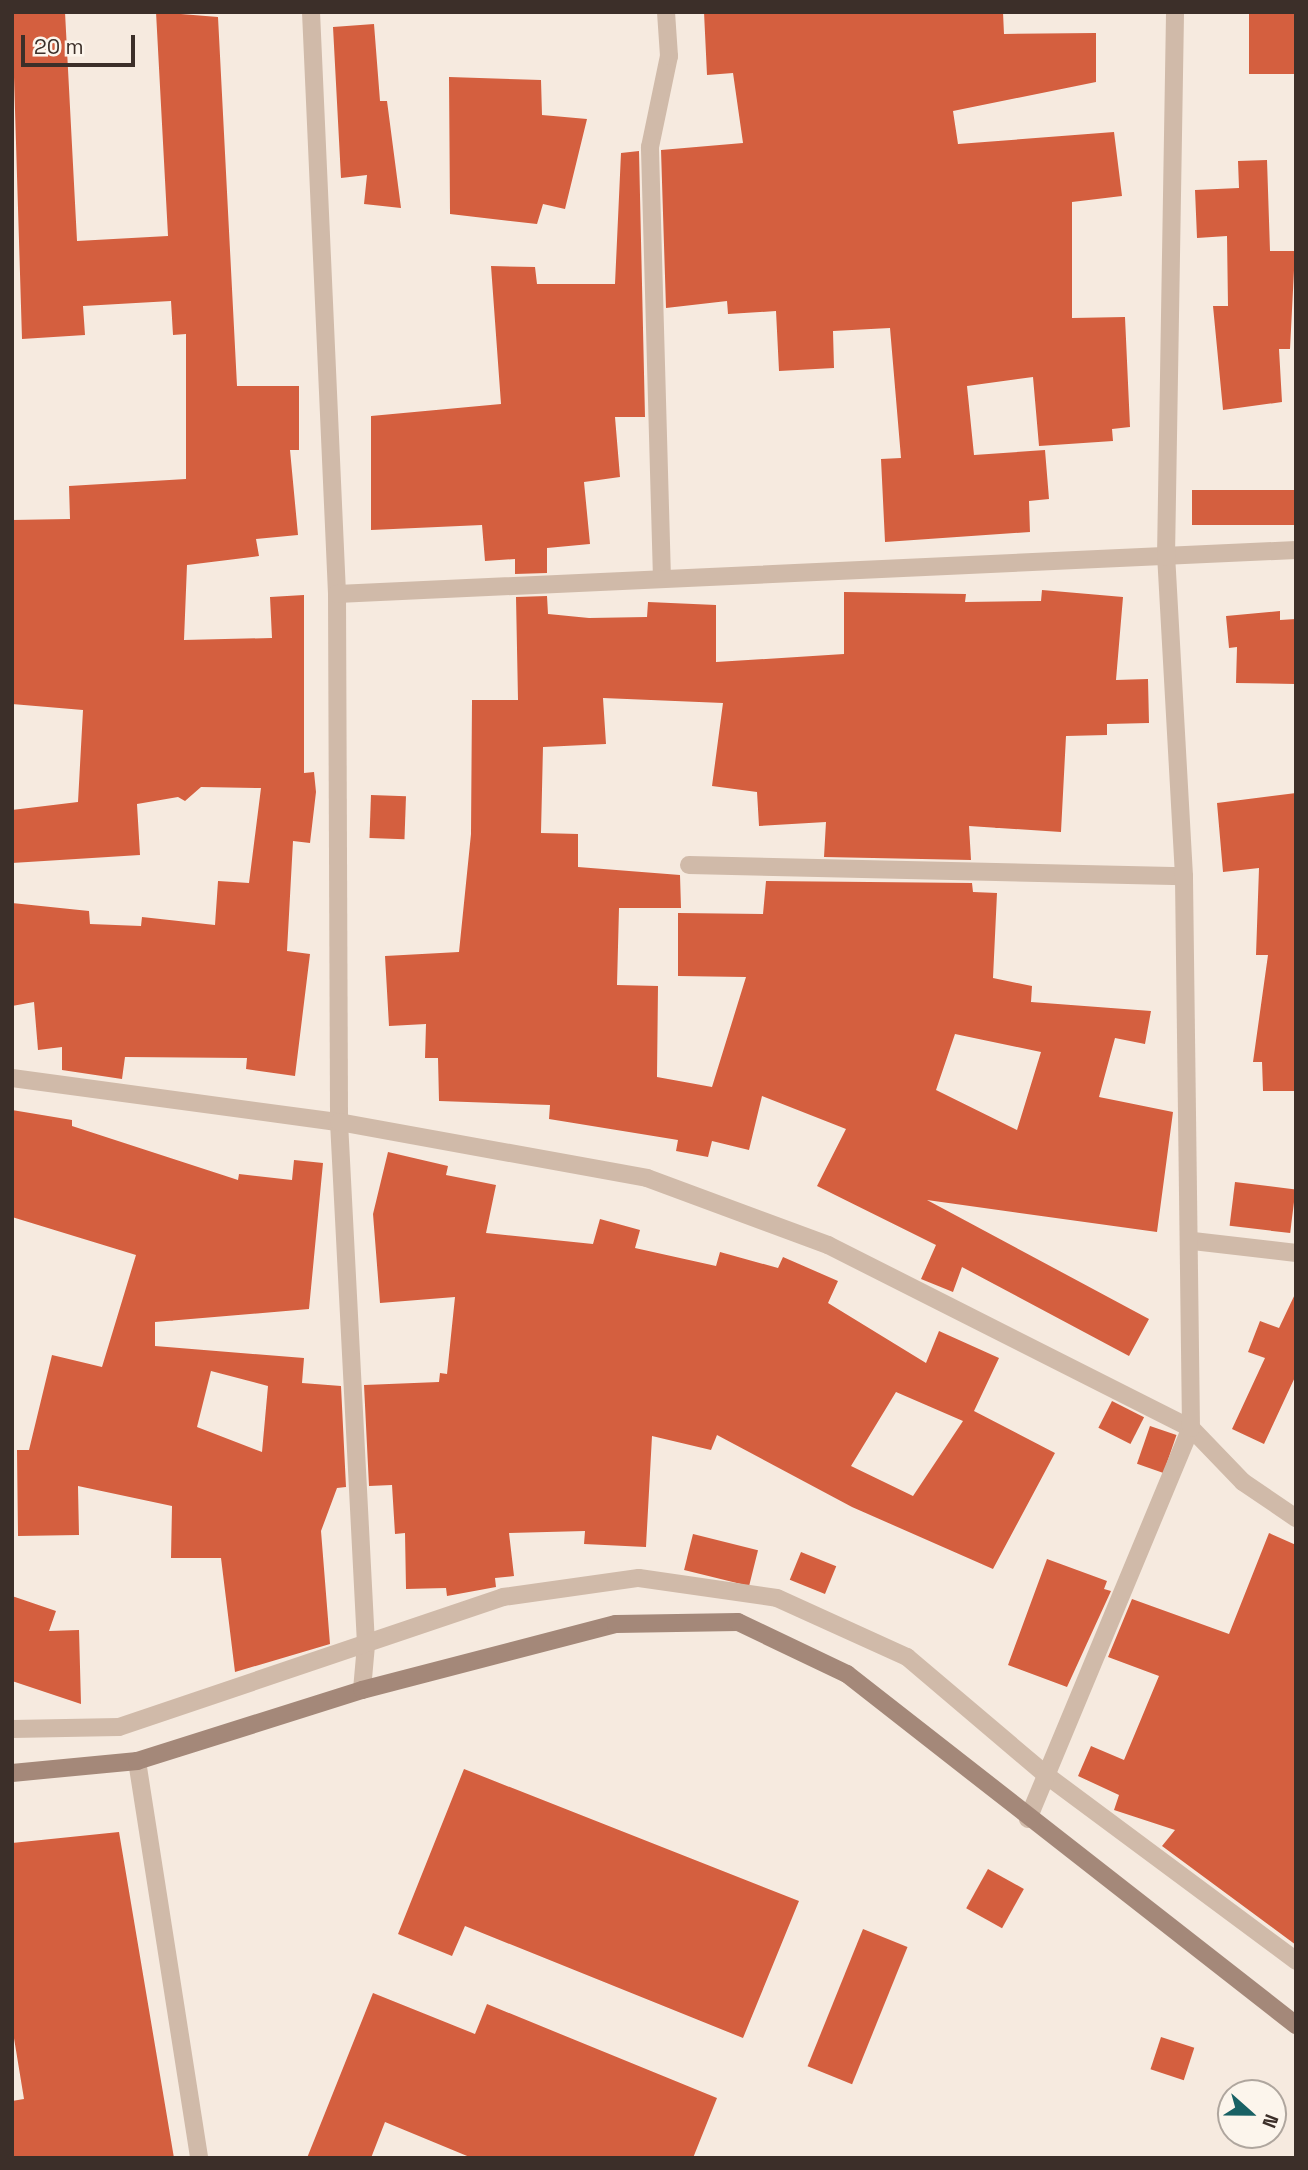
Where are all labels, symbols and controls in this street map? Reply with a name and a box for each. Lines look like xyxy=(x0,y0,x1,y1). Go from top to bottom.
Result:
scale bar xyxy=(24,21,138,65)
text: 20 m xyxy=(34,33,84,60)
north arrow xyxy=(1217,2079,1287,2149)
text: N xyxy=(1256,2111,1284,2131)

